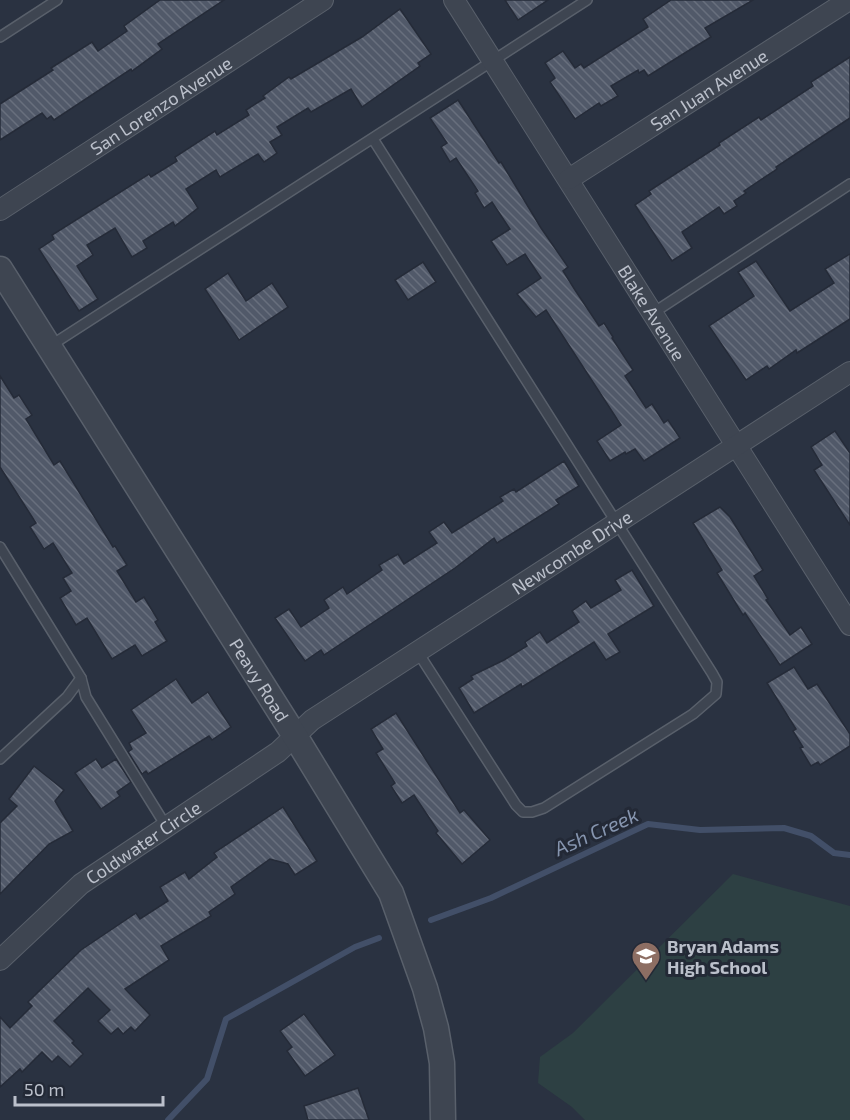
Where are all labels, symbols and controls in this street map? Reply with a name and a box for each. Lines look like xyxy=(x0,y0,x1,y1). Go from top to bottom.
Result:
street label: San Juan Avenue xyxy=(646,44,772,135)
street label: San Lorenzo Avenue xyxy=(86,51,236,159)
street label: Blake Avenue xyxy=(614,261,690,364)
street label: Newcombe Drive xyxy=(507,505,636,599)
street label: Peavy Road xyxy=(225,634,294,726)
street label: Coldwater Circle xyxy=(82,796,205,889)
water label: Ash Creek xyxy=(549,802,642,861)
place label: Bryan Adams High School xyxy=(667,935,779,978)
school or university icon: Bryan Adams High School xyxy=(630,940,662,982)
scale bar xyxy=(15,1069,164,1107)
text: 50 m xyxy=(24,1078,64,1100)

